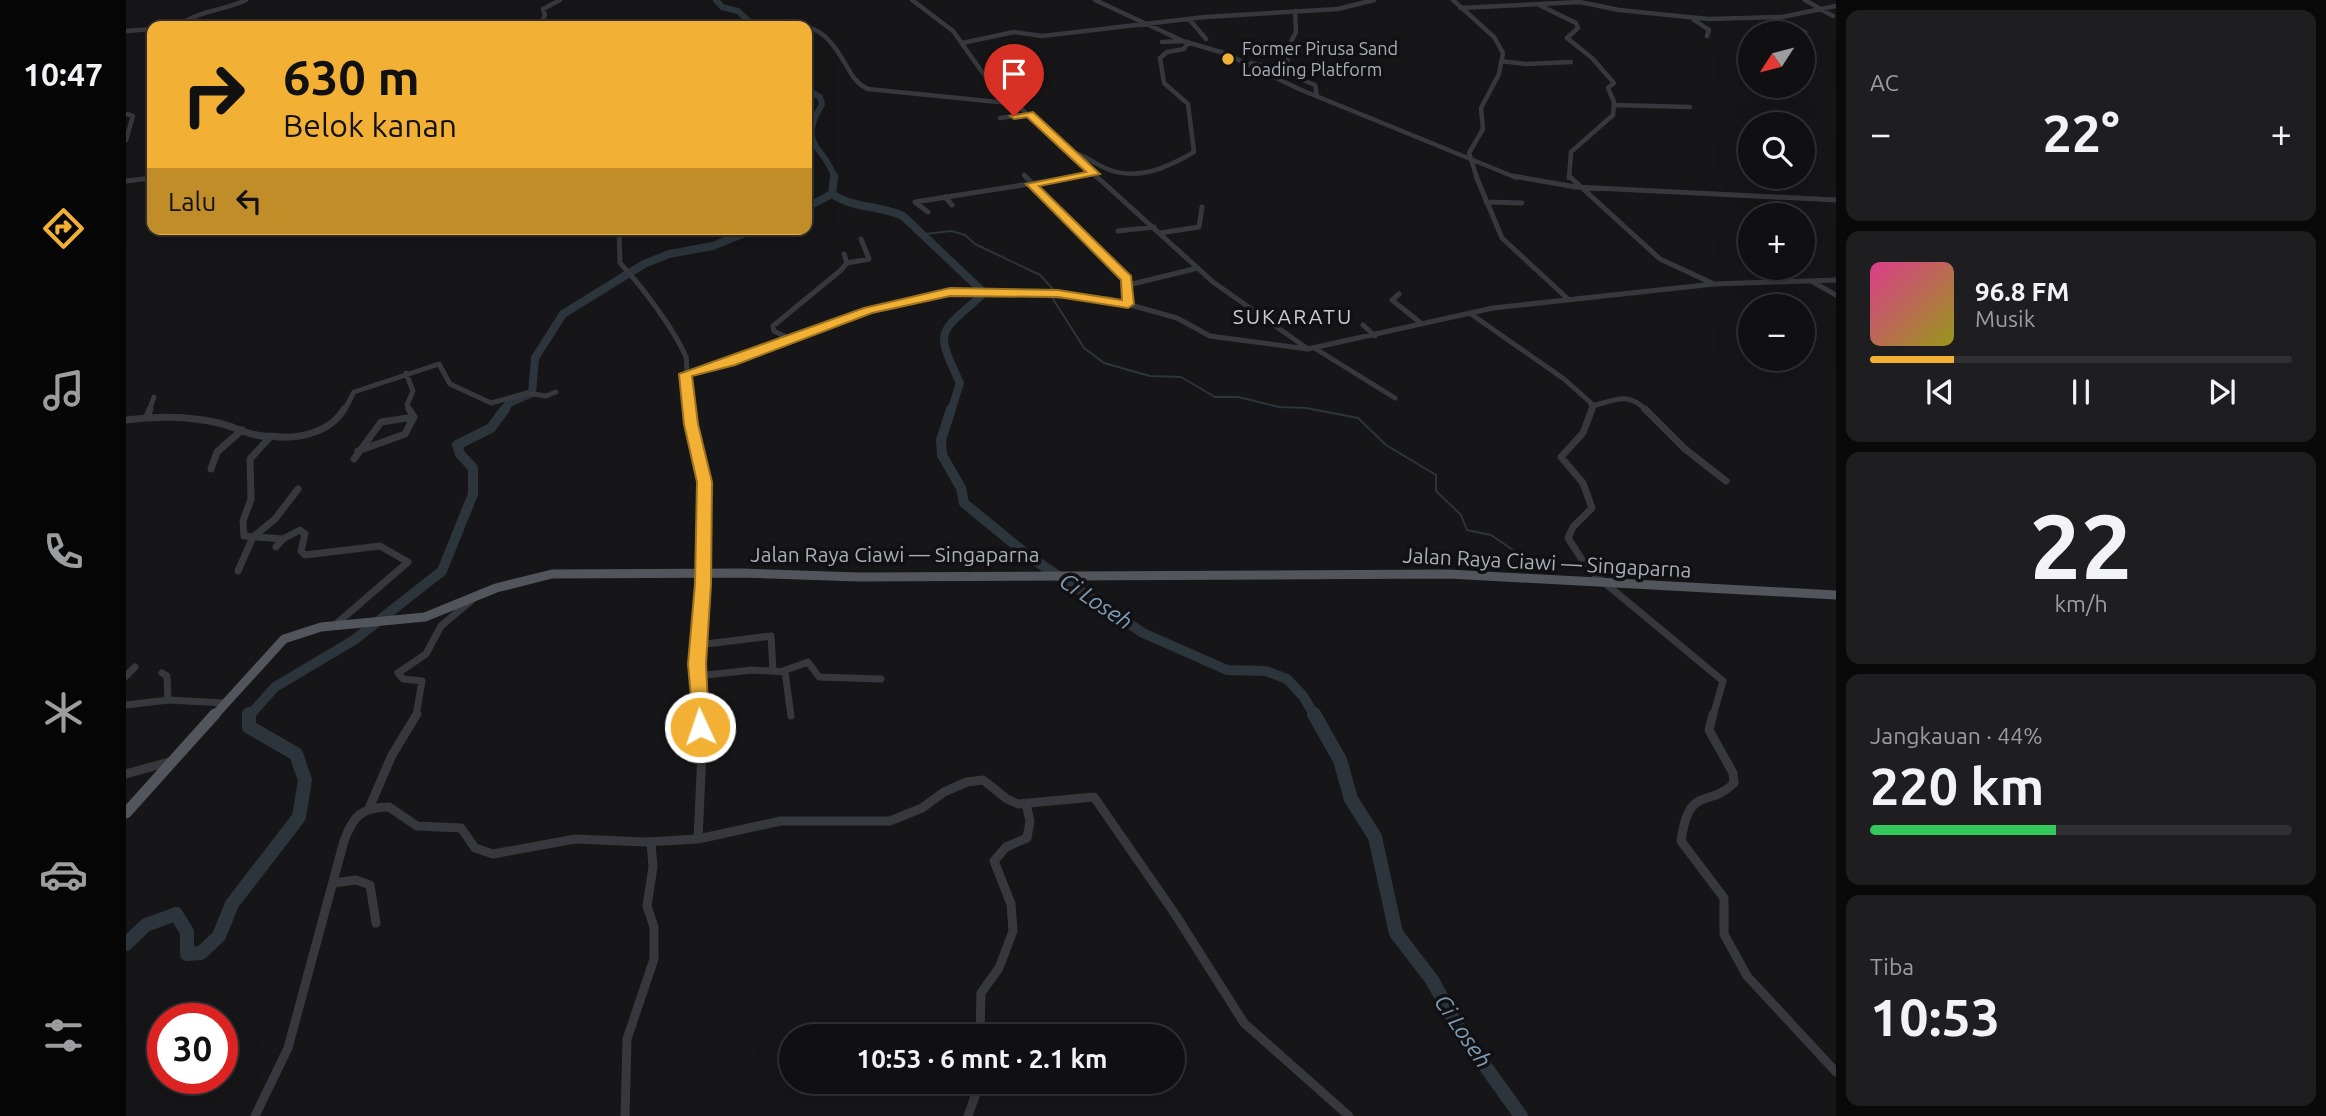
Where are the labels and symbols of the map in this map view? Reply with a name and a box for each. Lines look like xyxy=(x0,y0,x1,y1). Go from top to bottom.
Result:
north arrow xyxy=(1738,21,1815,98)
place label: Former Pirusa Sand Loading Platform xyxy=(1242,38,1398,79)
pin xyxy=(984,44,1044,116)
marker: Former Pirusa Sand Loading Platform xyxy=(1220,51,1236,67)
district label: SUKARATU xyxy=(1233,304,1353,328)
street label: Jalan Raya Ciawi — Singaparna xyxy=(750,542,1040,566)
street label: Jalan Raya Ciawi — Singaparna xyxy=(1402,542,1692,582)
water label: Ci Loseh xyxy=(1055,567,1137,634)
position arrow xyxy=(663,690,737,764)
water label: Ci Loseh xyxy=(1430,990,1497,1072)
speed limit sign: 30 xyxy=(147,1003,238,1094)

